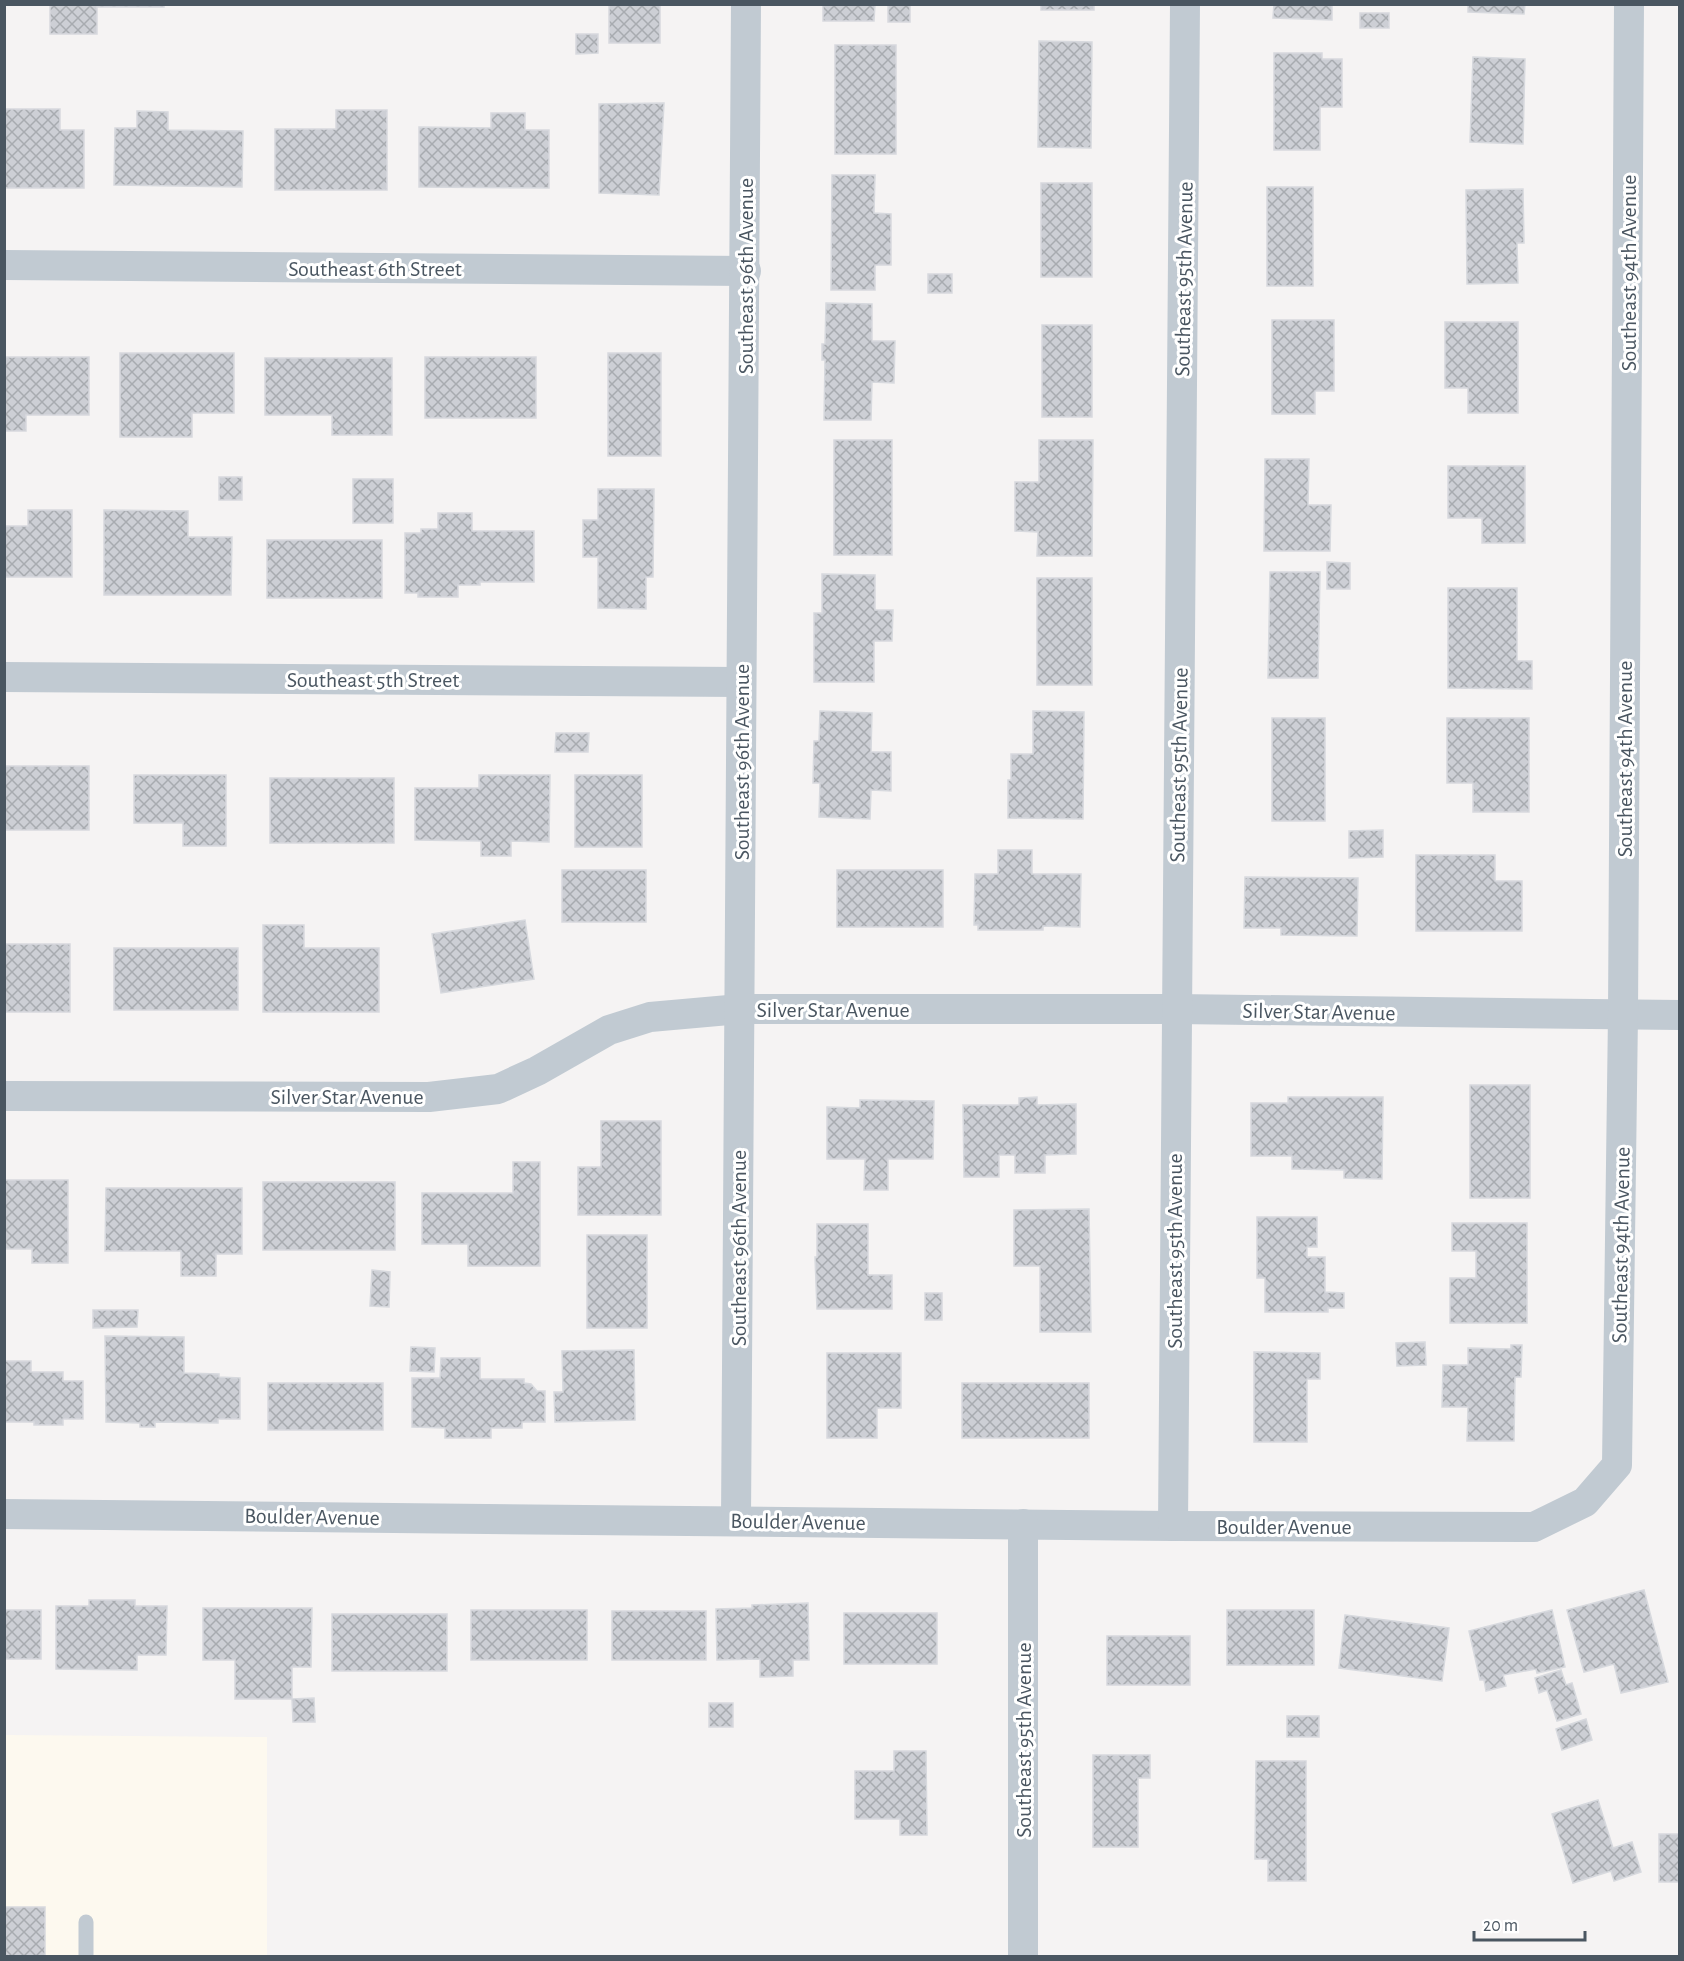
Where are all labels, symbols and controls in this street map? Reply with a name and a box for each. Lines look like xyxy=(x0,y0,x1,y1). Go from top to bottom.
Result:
street label: Southeast 94th Avenue xyxy=(1618,175,1640,371)
street label: Southeast 96th Avenue xyxy=(735,178,757,374)
street label: Southeast 95th Avenue xyxy=(1171,181,1197,377)
street label: Southeast 6th Street xyxy=(288,258,462,280)
street label: Southeast 94th Avenue xyxy=(1614,661,1636,857)
street label: Southeast 96th Avenue xyxy=(731,664,753,860)
street label: Southeast 95th Avenue xyxy=(1166,667,1192,863)
street label: Southeast 5th Street xyxy=(287,669,459,691)
street label: Silver Star Avenue xyxy=(756,999,910,1021)
street label: Silver Star Avenue xyxy=(1242,1000,1396,1024)
street label: Silver Star Avenue xyxy=(270,1086,424,1108)
street label: Southeast 94th Avenue xyxy=(1608,1147,1634,1344)
street label: Southeast 96th Avenue xyxy=(728,1150,750,1346)
street label: Southeast 95th Avenue xyxy=(1164,1153,1186,1349)
street label: Boulder Avenue xyxy=(244,1505,380,1529)
street label: Boulder Avenue xyxy=(730,1510,866,1534)
street label: Boulder Avenue xyxy=(1216,1516,1352,1538)
street label: Southeast 95th Avenue xyxy=(1013,1642,1035,1838)
scale bar xyxy=(1474,1904,1585,1942)
text: 20 m xyxy=(1483,1917,1518,1935)

